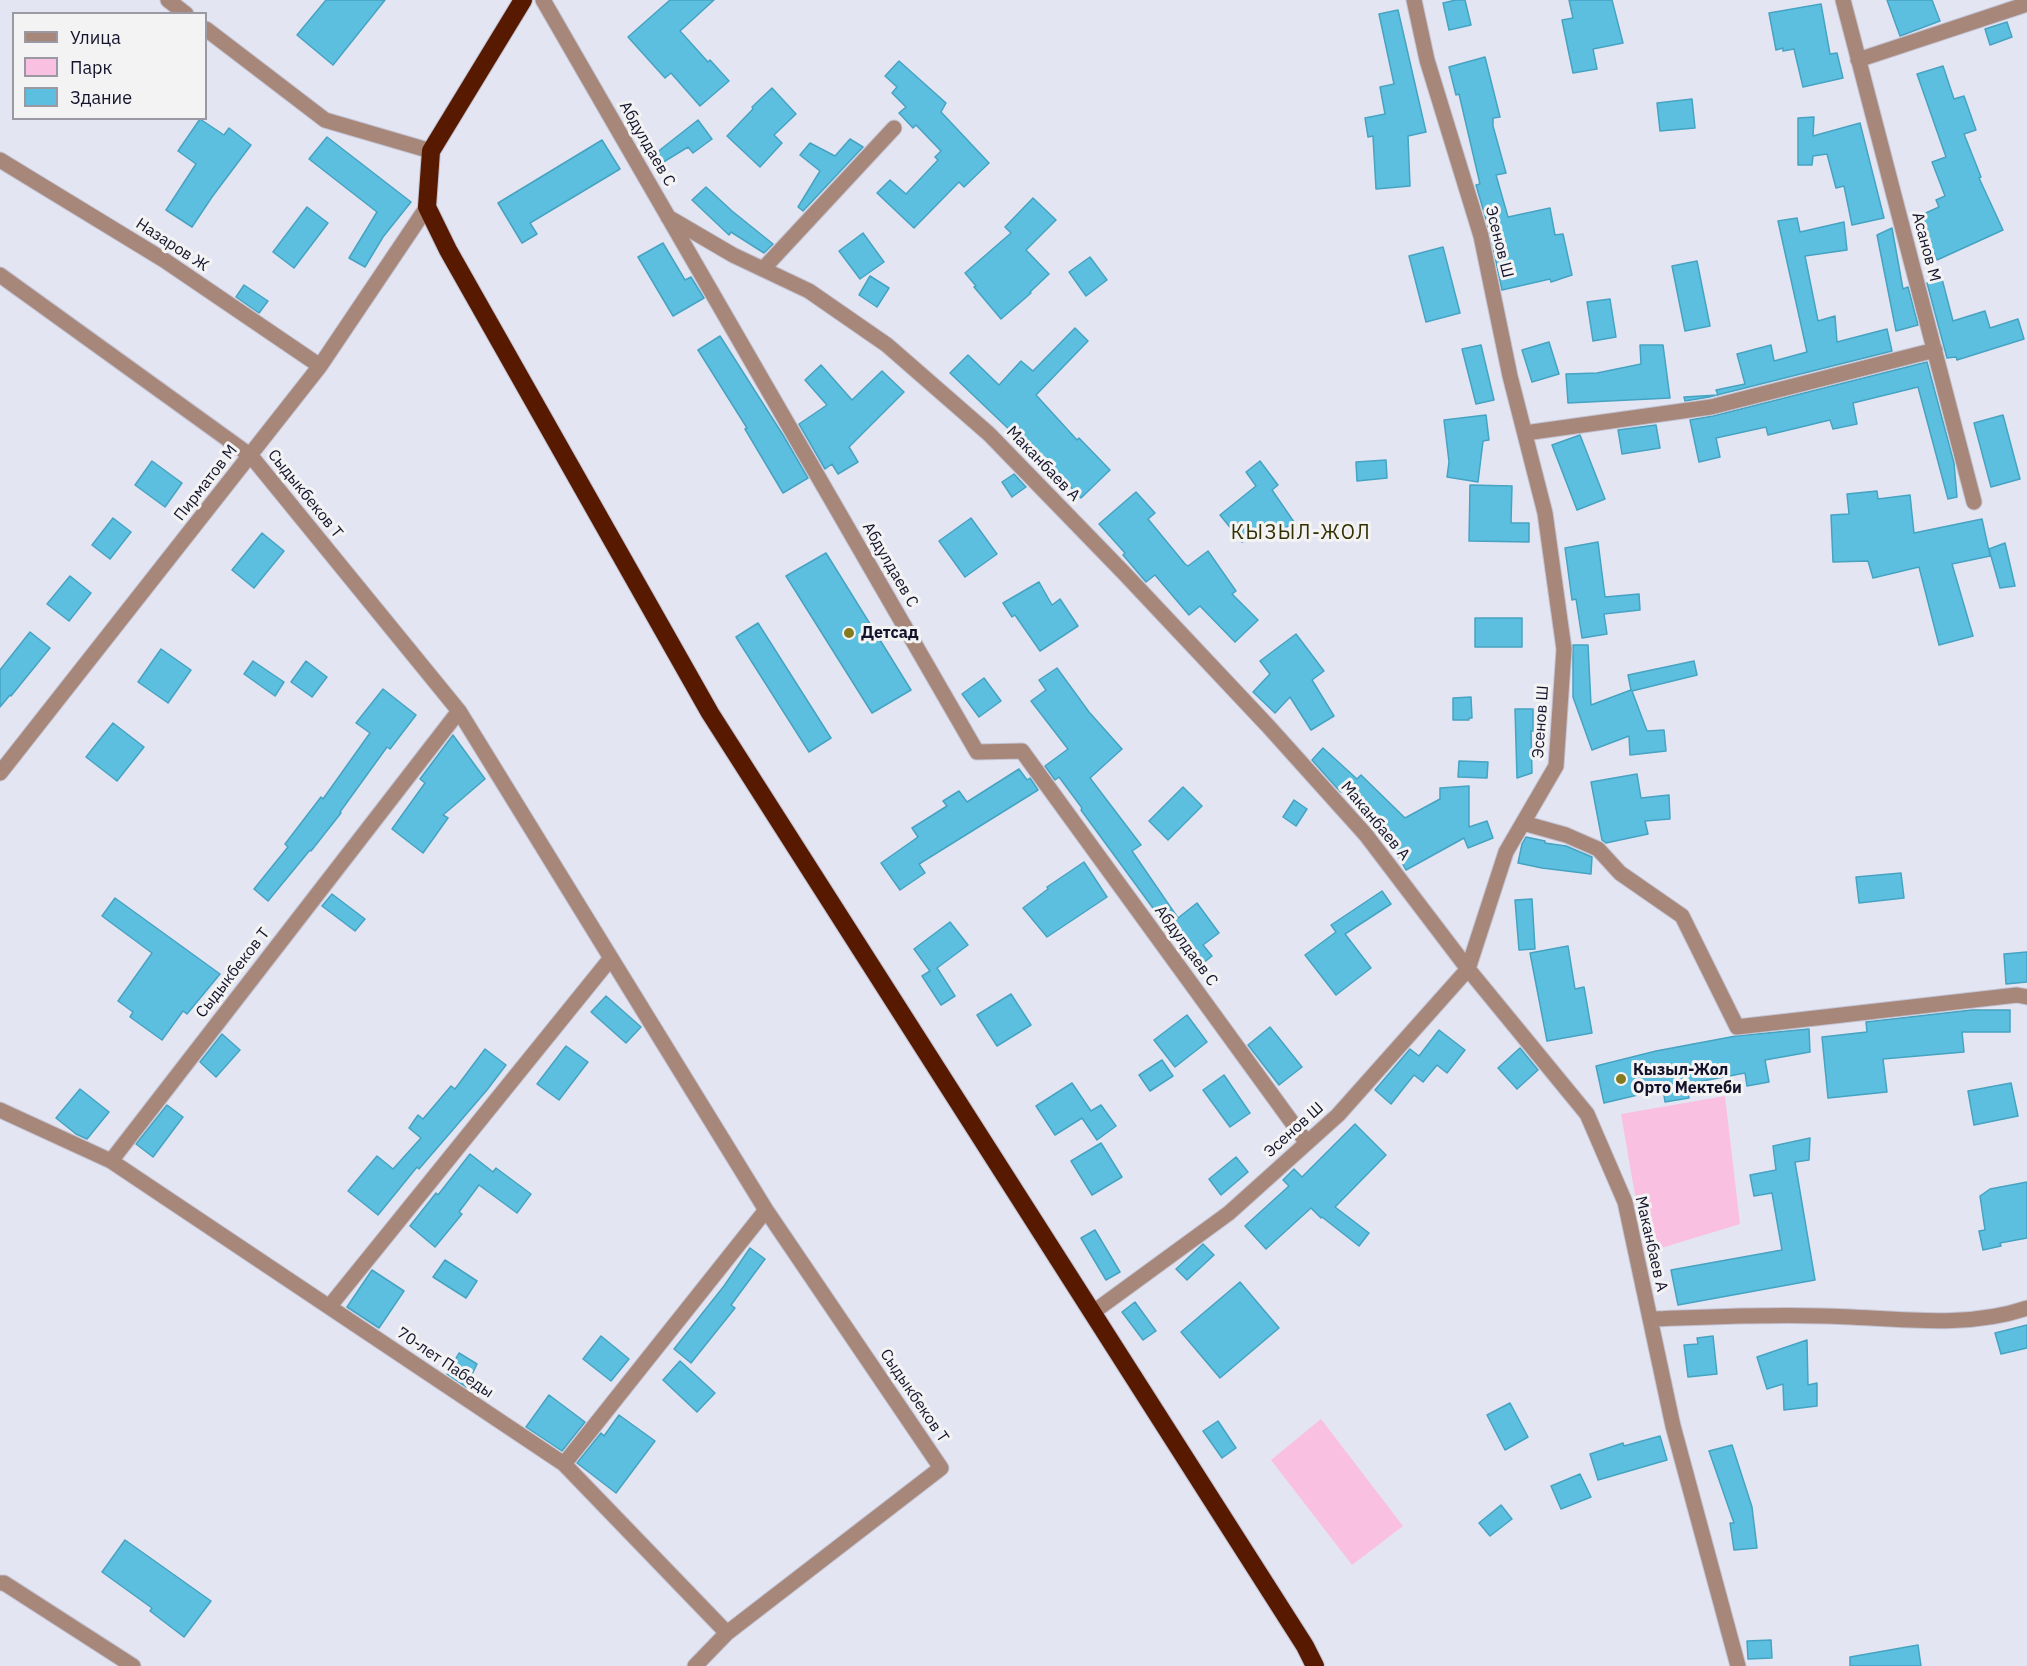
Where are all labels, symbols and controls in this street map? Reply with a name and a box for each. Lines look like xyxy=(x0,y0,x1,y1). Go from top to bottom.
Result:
legend xyxy=(12,12,207,120)
text: Улица xyxy=(70,26,121,49)
text: Парк xyxy=(70,56,112,79)
text: Здание xyxy=(70,86,132,109)
street label: Абдулдаев С xyxy=(615,98,679,190)
street label: Эсенов Ш xyxy=(1481,204,1517,280)
street label: Асанов М xyxy=(1908,210,1944,284)
street label: Назаров Ж xyxy=(132,214,212,276)
street label: Маканбаев А xyxy=(1002,422,1084,506)
street label: Пирматов М xyxy=(170,441,242,525)
street label: Сыдыкбеков Т xyxy=(263,446,347,542)
street label: Абдулдаев С xyxy=(858,519,922,611)
district label: КЫЗЫЛ-ЖОЛ xyxy=(1231,521,1371,545)
place label: Детсад xyxy=(861,623,919,643)
marker: Детсад xyxy=(842,626,856,640)
street label: Эсенов Ш xyxy=(1529,685,1553,759)
street label: Маканбаев А xyxy=(1336,778,1414,864)
street label: Абдулдаев С xyxy=(1150,902,1222,990)
street label: Сыдыкбеков Т xyxy=(192,924,274,1022)
place label: Кызыл-Жол Орто Мектеби xyxy=(1633,1060,1742,1098)
marker: Кызыл-Жол Орто Мектеби xyxy=(1614,1072,1628,1086)
street label: Эсенов Ш xyxy=(1260,1098,1328,1162)
street label: Маканбаев А xyxy=(1631,1194,1671,1294)
street label: 70-лет Пабеды xyxy=(393,1324,497,1402)
street label: Сыдыкбеков Т xyxy=(876,1346,952,1446)

